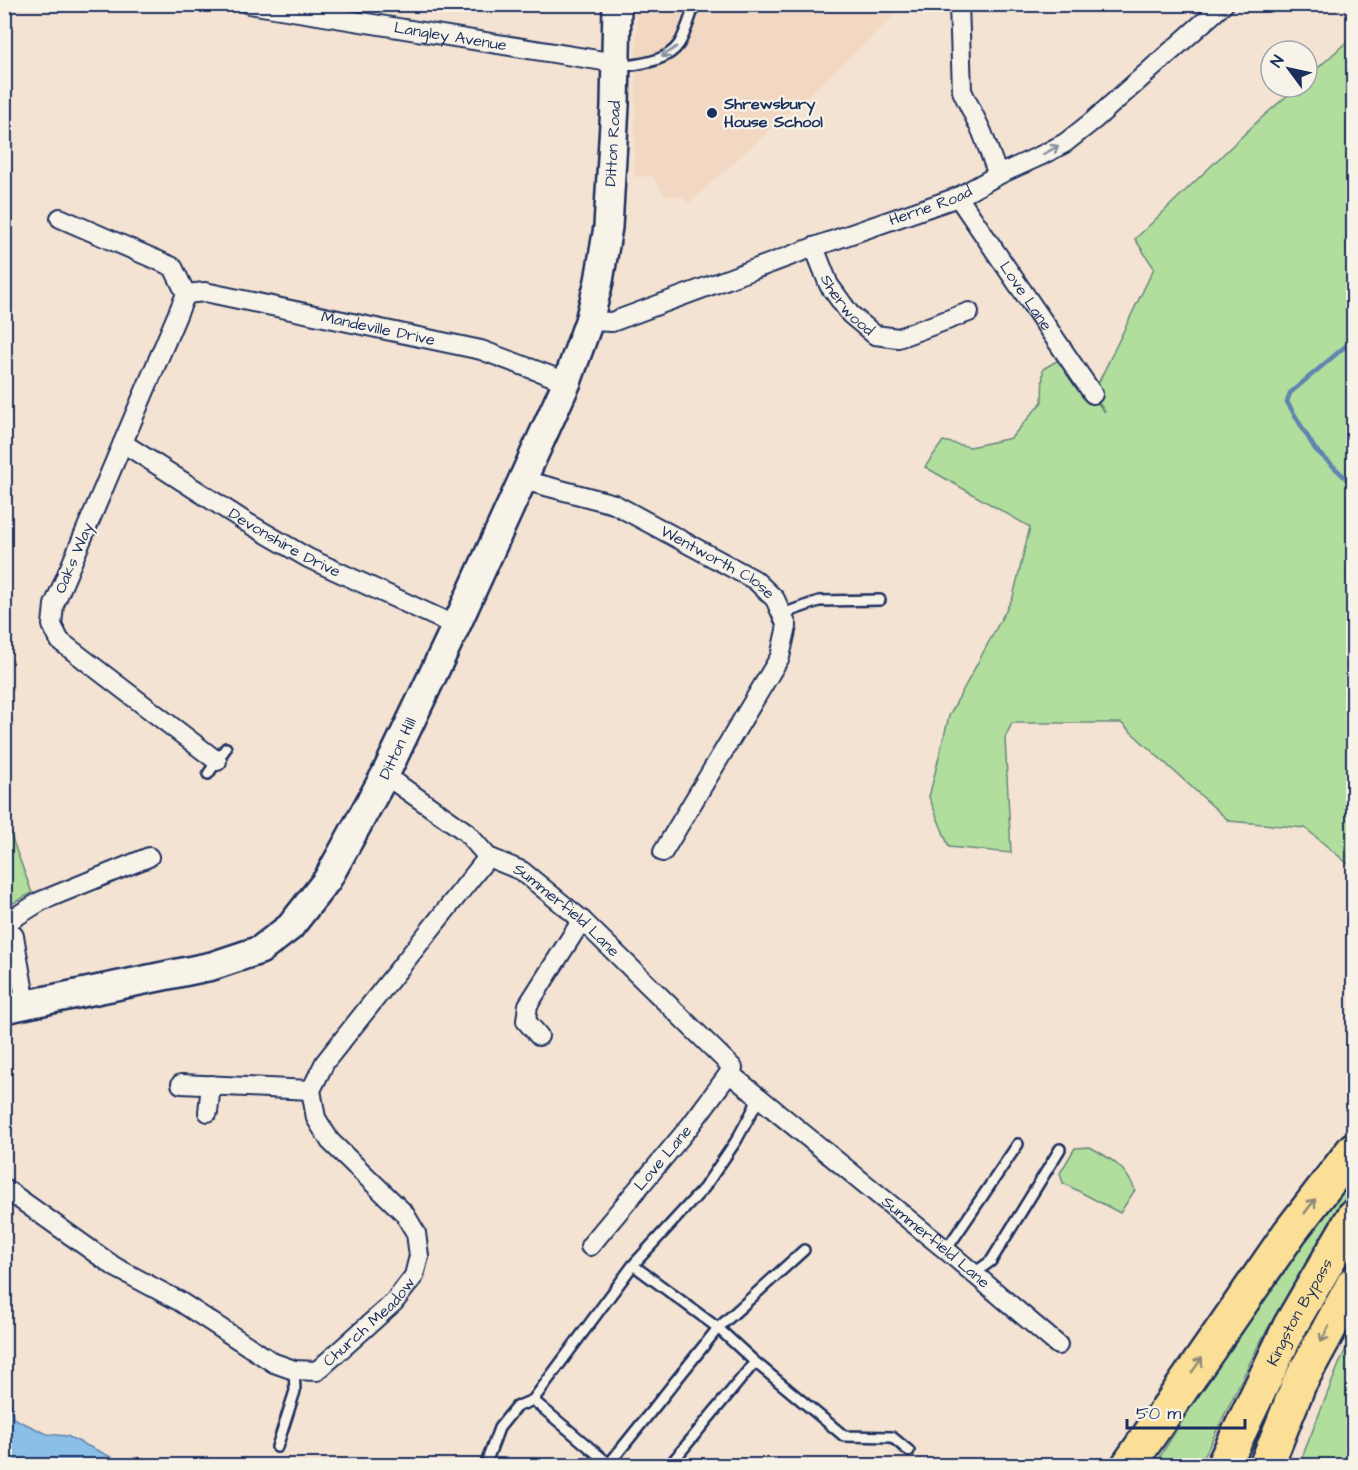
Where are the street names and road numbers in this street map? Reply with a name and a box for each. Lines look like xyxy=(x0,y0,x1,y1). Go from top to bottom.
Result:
street label: Langley Avenue xyxy=(392,16,509,56)
street label: Ditton Road xyxy=(599,101,626,187)
street label: Herne Road xyxy=(886,180,976,231)
street label: Love Lane xyxy=(994,257,1058,335)
street label: Sherwood xyxy=(815,271,879,341)
street label: Mandeville Drive xyxy=(319,306,437,351)
street label: Devonshire Drive xyxy=(224,503,344,583)
street label: Oaks Way xyxy=(49,519,100,597)
street label: Wentworth Close xyxy=(657,520,780,604)
street label: Ditton Hill xyxy=(373,714,422,783)
street label: Summerfield Lane xyxy=(510,858,625,962)
street label: Love Lane xyxy=(629,1120,697,1195)
street label: Summerfield Lane xyxy=(877,1191,995,1294)
street label: Kingston Bypass xyxy=(1262,1254,1338,1370)
street label: Church Meadow xyxy=(318,1273,420,1372)

